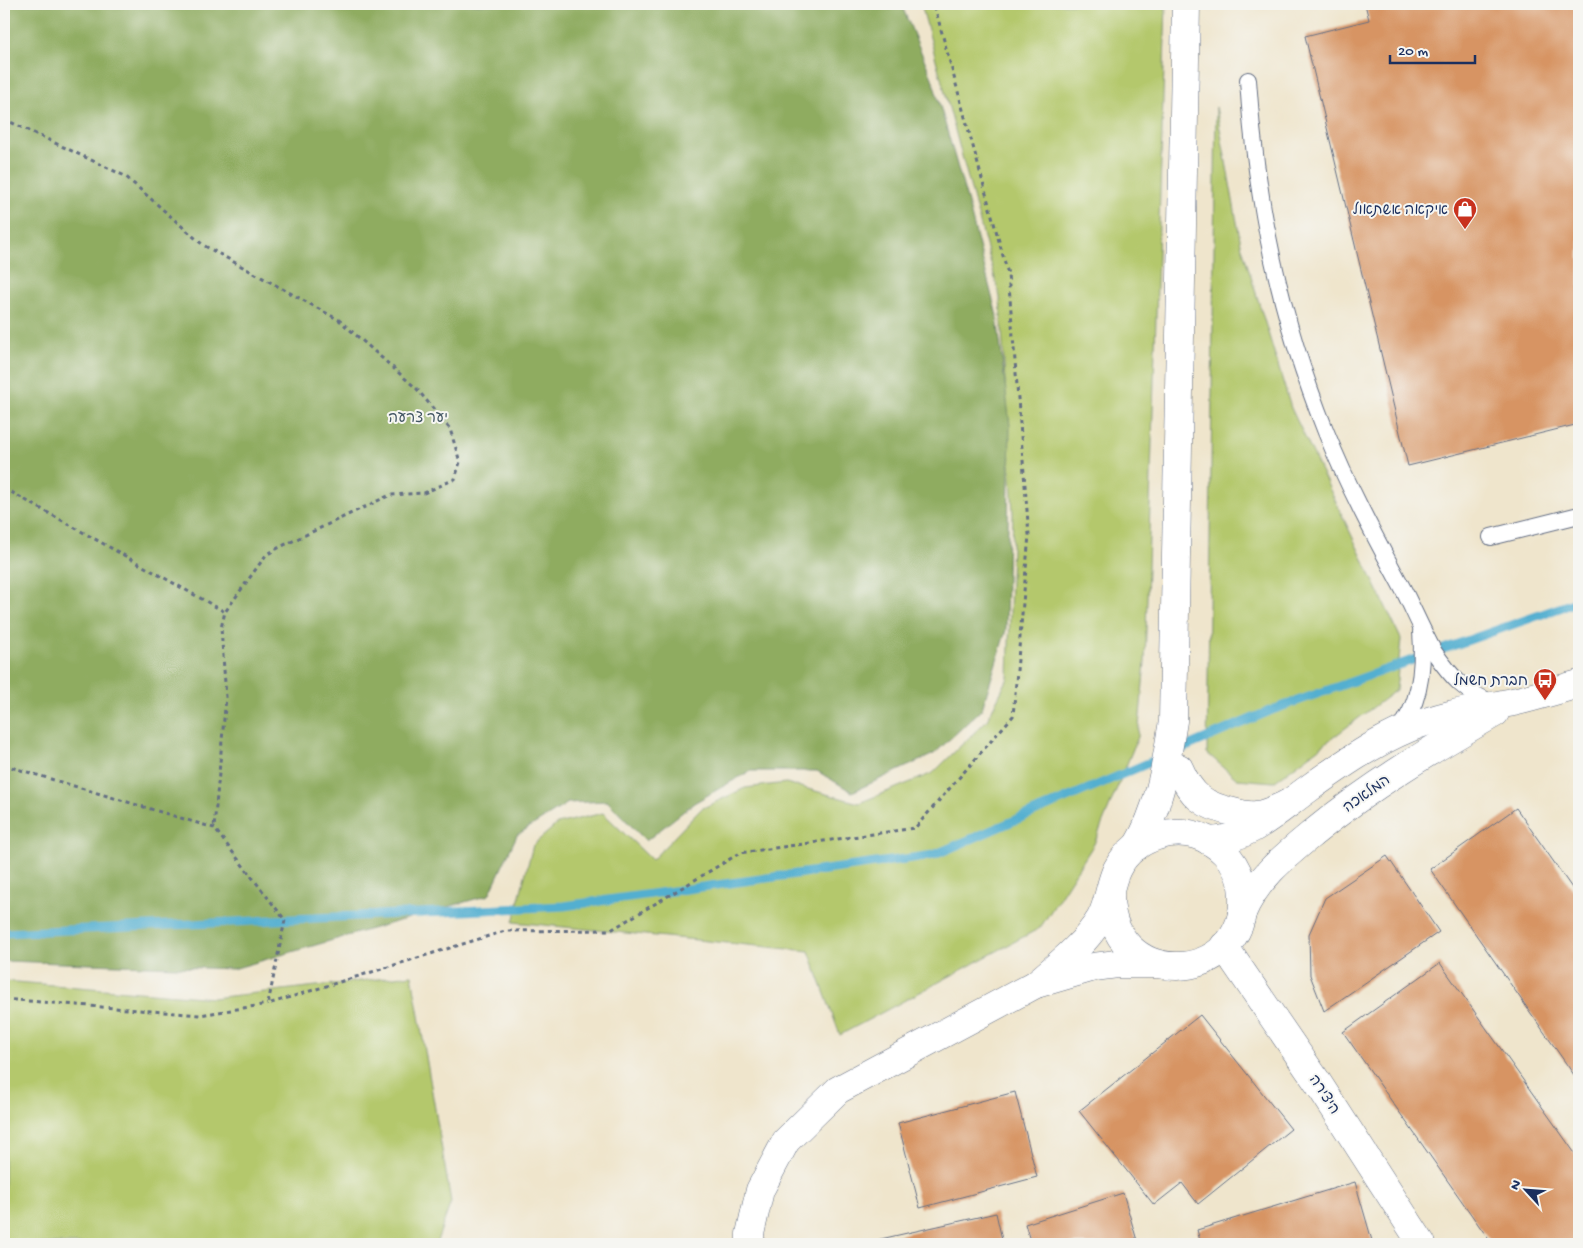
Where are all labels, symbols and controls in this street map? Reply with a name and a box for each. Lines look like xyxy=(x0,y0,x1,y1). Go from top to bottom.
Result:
scale bar xyxy=(1390,32,1476,64)
text: 20 m xyxy=(1398,43,1428,61)
shop icon: איקאה אשתאול xyxy=(1452,196,1478,230)
place label: איקאה אשתאול xyxy=(1353,201,1448,220)
park label: יער צרעה xyxy=(388,410,448,428)
bus stop icon: חברת חשמל xyxy=(1532,667,1558,701)
place label: חברת חשמל xyxy=(1454,672,1528,691)
street label: המלאכה xyxy=(1339,771,1394,817)
street label: היצירה xyxy=(1304,1072,1343,1118)
north arrow xyxy=(1500,1166,1550,1216)
text: N xyxy=(1507,1178,1526,1193)

